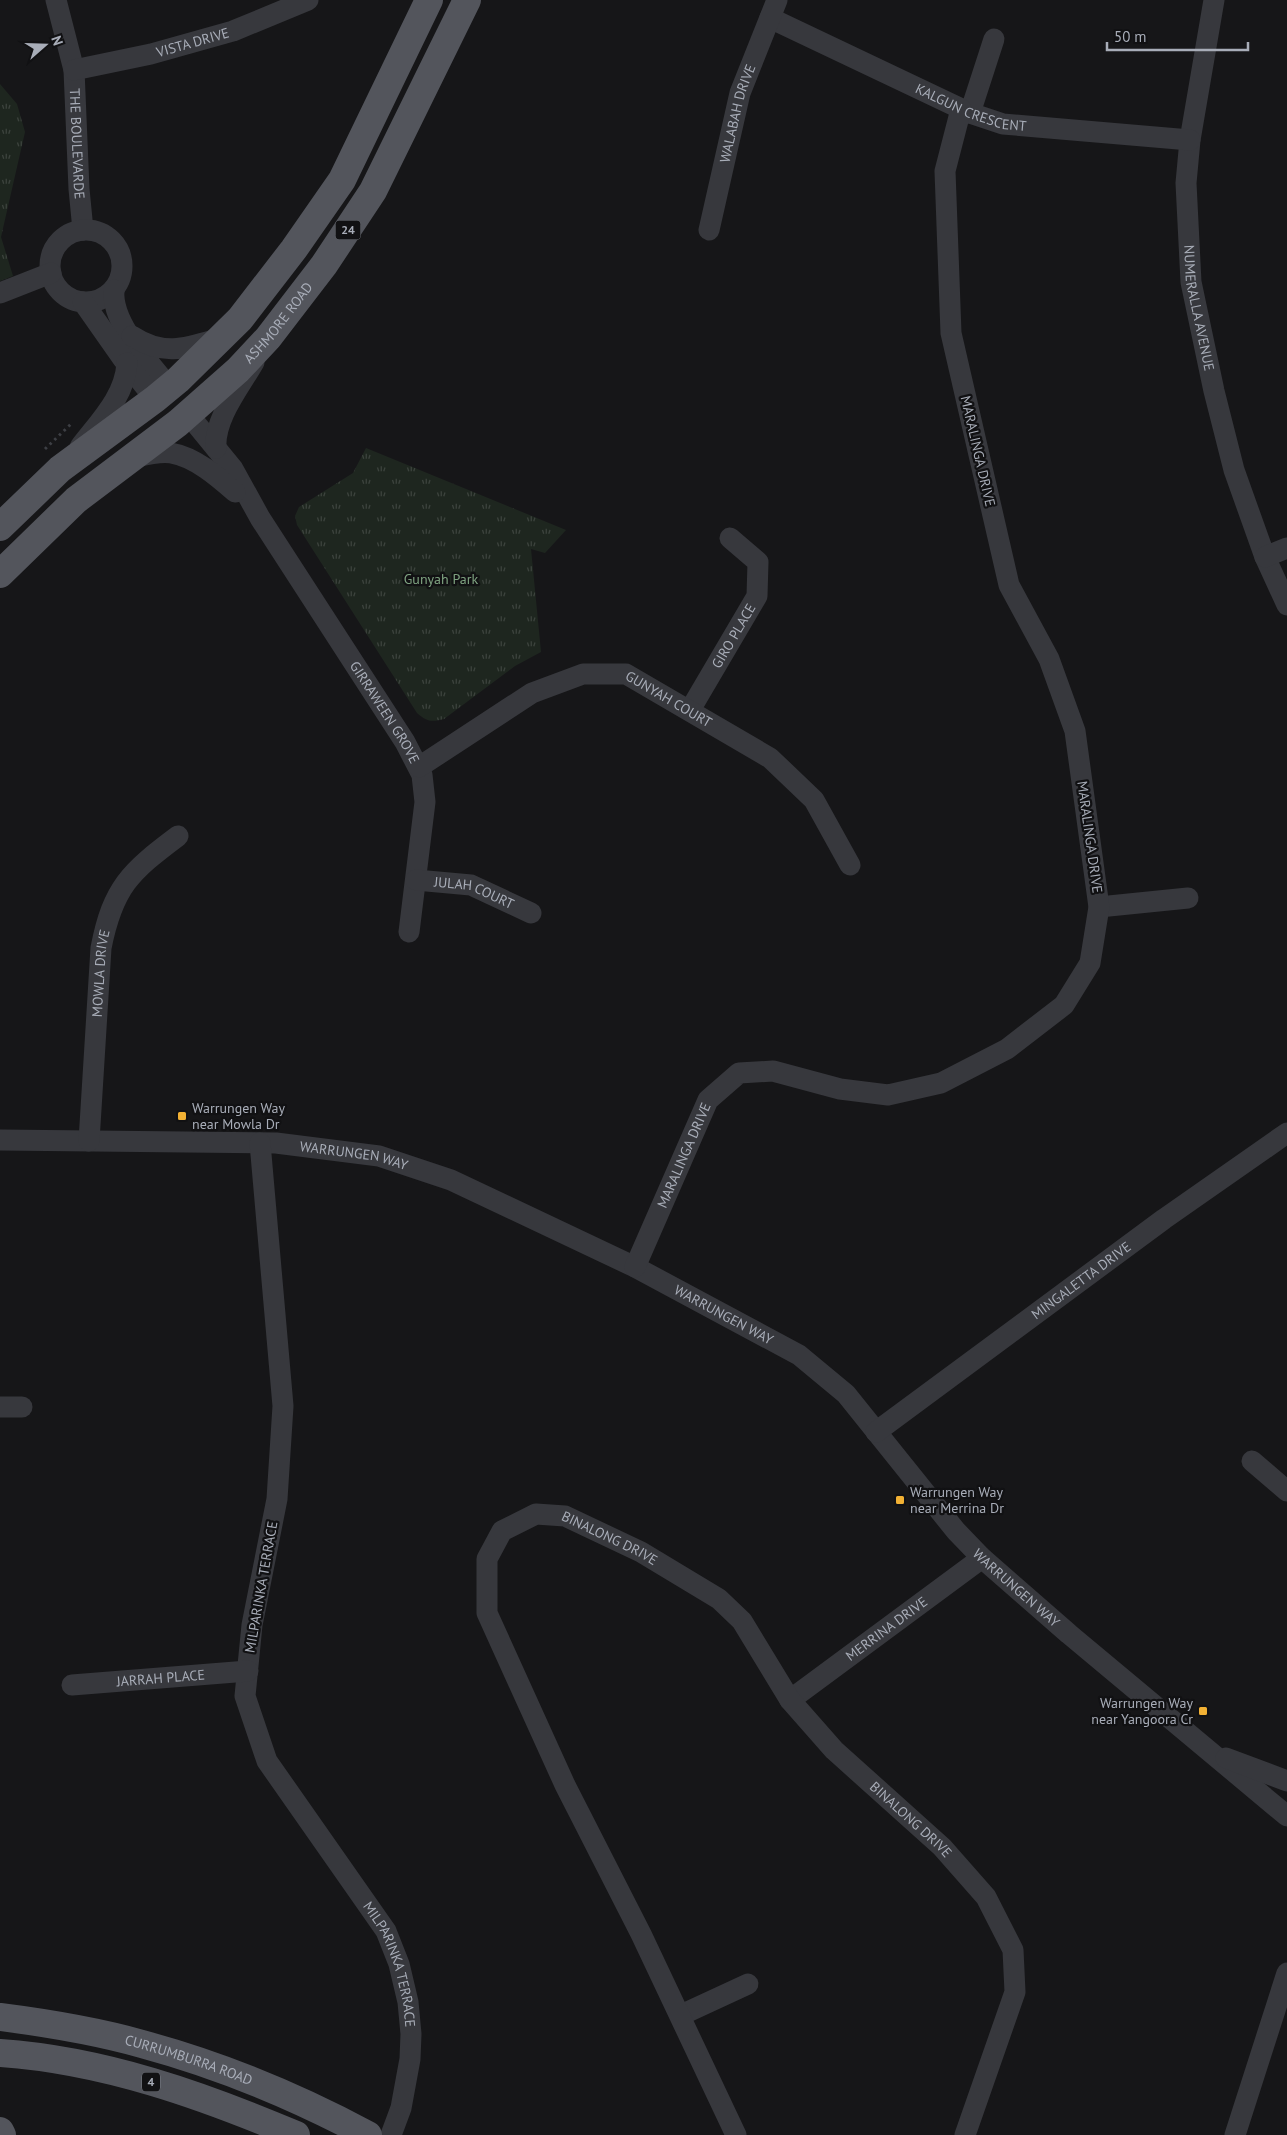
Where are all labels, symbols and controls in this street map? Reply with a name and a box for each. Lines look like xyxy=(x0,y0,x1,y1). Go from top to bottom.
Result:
north arrow xyxy=(20,20,70,70)
scale bar xyxy=(1107,20,1248,52)
street label: VISTA DRIVE xyxy=(153,24,231,61)
text: 50 m xyxy=(1114,27,1147,46)
text: N xyxy=(47,33,67,48)
street label: WALABAH DRIVE xyxy=(716,62,760,164)
street label: KALGUN CRESCENT xyxy=(913,79,1027,135)
street label: THE BOULEVARDE xyxy=(66,88,89,200)
road number: 24 xyxy=(336,220,360,240)
street label: NUMERALLA AVENUE xyxy=(1180,244,1219,373)
street label: ASHMORE ROAD xyxy=(240,279,317,367)
street label: MARALINGA DRIVE xyxy=(957,394,999,508)
park label: Gunyah Park xyxy=(404,570,478,588)
street label: GIRO PLACE xyxy=(708,600,760,672)
street label: GIRRAWEEN GROVE xyxy=(346,658,424,767)
street label: GUNYAH COURT xyxy=(622,667,715,731)
street label: MARALINGA DRIVE xyxy=(1073,780,1107,894)
street label: JULAH COURT xyxy=(432,873,517,913)
street label: MOWLA DRIVE xyxy=(88,928,114,1018)
place label: Warrungen Way near Mowla Dr xyxy=(192,1099,285,1133)
street label: MARALINGA DRIVE xyxy=(653,1100,715,1211)
marker: Warrungen Way near Mowla Dr xyxy=(176,1110,188,1122)
street label: WARRUNGEN WAY xyxy=(299,1137,411,1174)
street label: MINGALETTA DRIVE xyxy=(1028,1238,1134,1323)
street label: WARRUNGEN WAY xyxy=(671,1281,777,1349)
place label: Warrungen Way near Merrina Dr xyxy=(910,1483,1004,1517)
marker: Warrungen Way near Merrina Dr xyxy=(894,1494,906,1506)
street label: BINALONG DRIVE xyxy=(559,1507,661,1569)
street label: MILPARINKA TERRACE xyxy=(241,1520,281,1654)
street label: WARRUNGEN WAY xyxy=(969,1545,1064,1631)
street label: MERRINA DRIVE xyxy=(842,1593,931,1665)
street label: JARRAH PLACE xyxy=(115,1665,206,1691)
place label: Warrungen Way near Yangoora Cr xyxy=(1091,1694,1193,1728)
marker: Warrungen Way near Yangoora Cr xyxy=(1197,1705,1209,1717)
street label: BINALONG DRIVE xyxy=(866,1778,956,1861)
street label: MILPARINKA TERRACE xyxy=(359,1898,419,2028)
street label: CURRUMBURRA ROAD xyxy=(123,2031,255,2089)
road number: 4 xyxy=(142,2072,160,2092)

